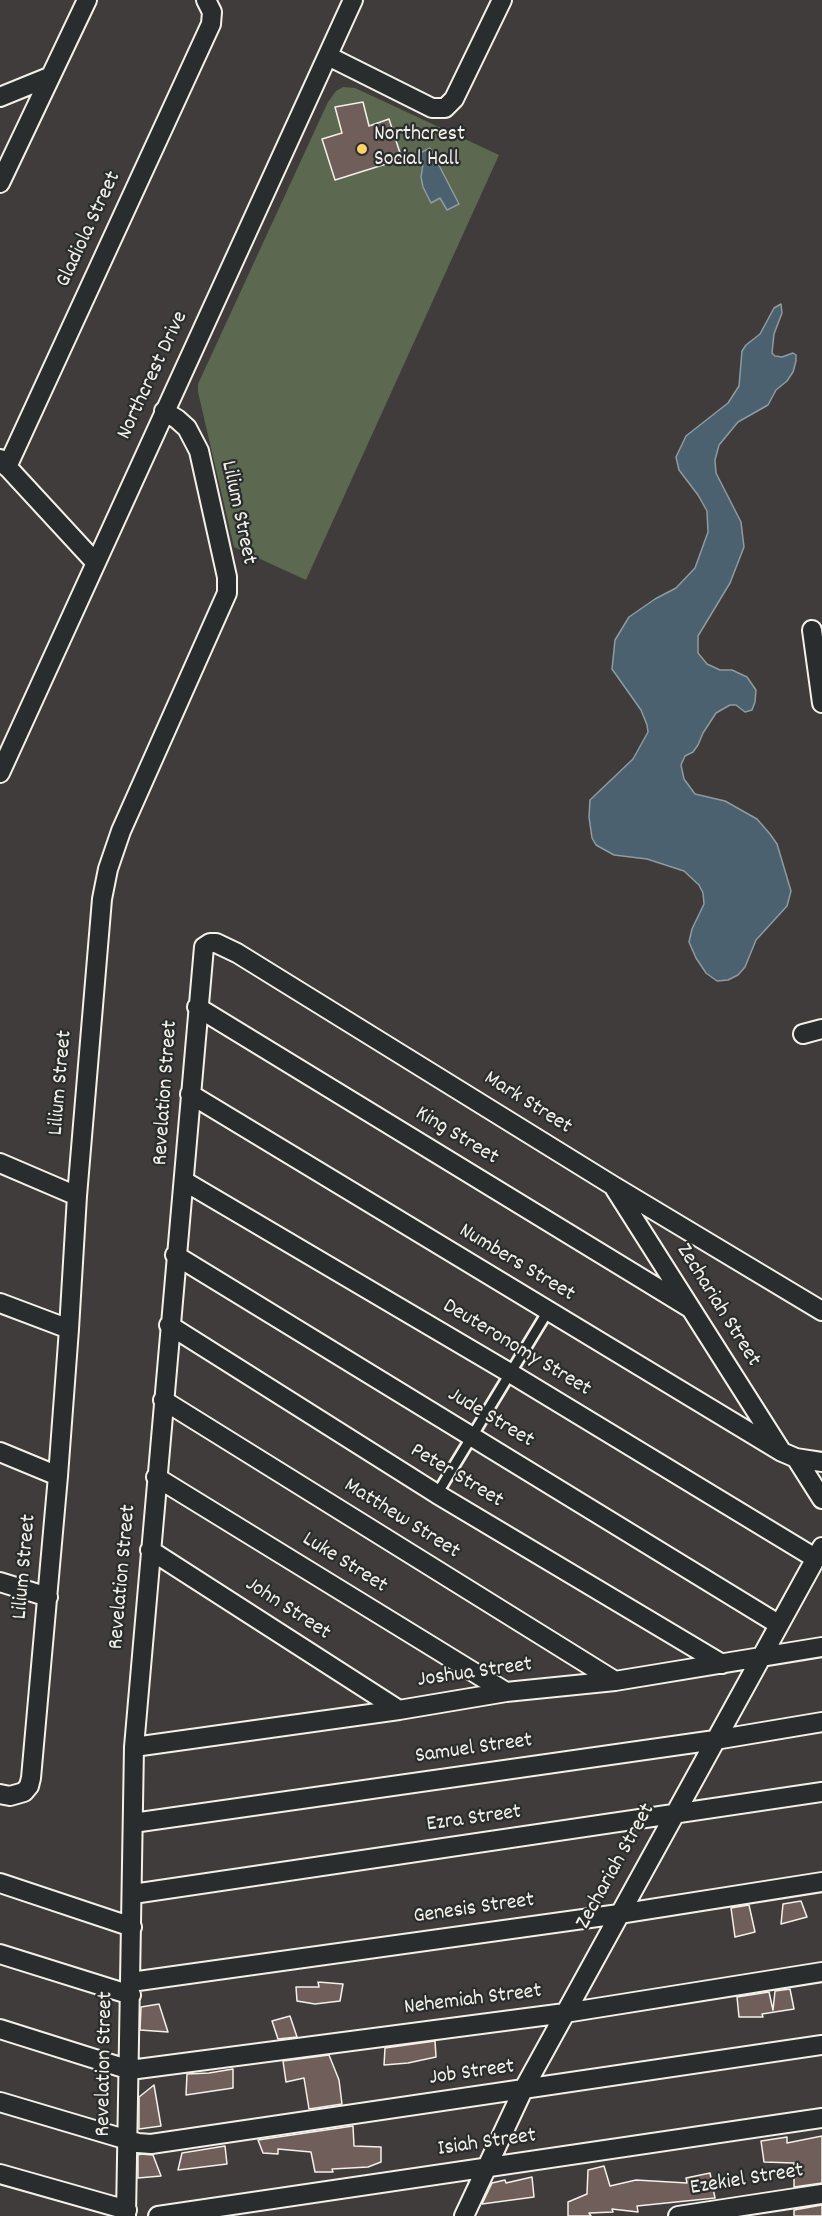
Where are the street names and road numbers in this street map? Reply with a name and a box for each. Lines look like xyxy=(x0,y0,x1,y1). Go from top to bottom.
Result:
street label: Gladiola Street xyxy=(52,168,128,292)
street label: Northcrest Drive xyxy=(113,308,195,444)
street label: Lilium Street xyxy=(213,459,261,567)
street label: Revelation Street xyxy=(149,1020,185,1166)
street label: Lilium Street xyxy=(44,1029,80,1137)
street label: Mark Street xyxy=(478,1067,576,1141)
street label: King Street xyxy=(410,1102,502,1172)
street label: Numbers Street xyxy=(453,1219,579,1309)
street label: Zechariah Street xyxy=(669,1240,765,1372)
street label: Deuteronomy Street xyxy=(437,1294,595,1404)
street label: Jude Street xyxy=(442,1383,538,1455)
street label: Peter Street xyxy=(405,1439,507,1515)
street label: Matthew Street xyxy=(338,1474,464,1566)
street label: Revelation Street xyxy=(105,1503,143,1651)
street label: Lilium Street xyxy=(8,1513,44,1621)
street label: Luke Street xyxy=(296,1527,392,1601)
street label: John Street xyxy=(239,1573,335,1647)
street label: Joshua Street xyxy=(416,1653,534,1695)
street label: Samuel Street xyxy=(414,1729,534,1771)
street label: Ezra Street xyxy=(425,1800,523,1840)
street label: Zechariah Street xyxy=(572,1800,662,1934)
street label: Genesis Street xyxy=(412,1888,536,1932)
street label: Nehemiah Street xyxy=(403,1979,543,2023)
street label: Revelation Street xyxy=(92,1991,120,2137)
street label: Job Street xyxy=(428,2055,516,2093)
street label: Isiah Street xyxy=(436,2124,538,2164)
street label: Ezekiel Street xyxy=(688,2159,806,2203)

